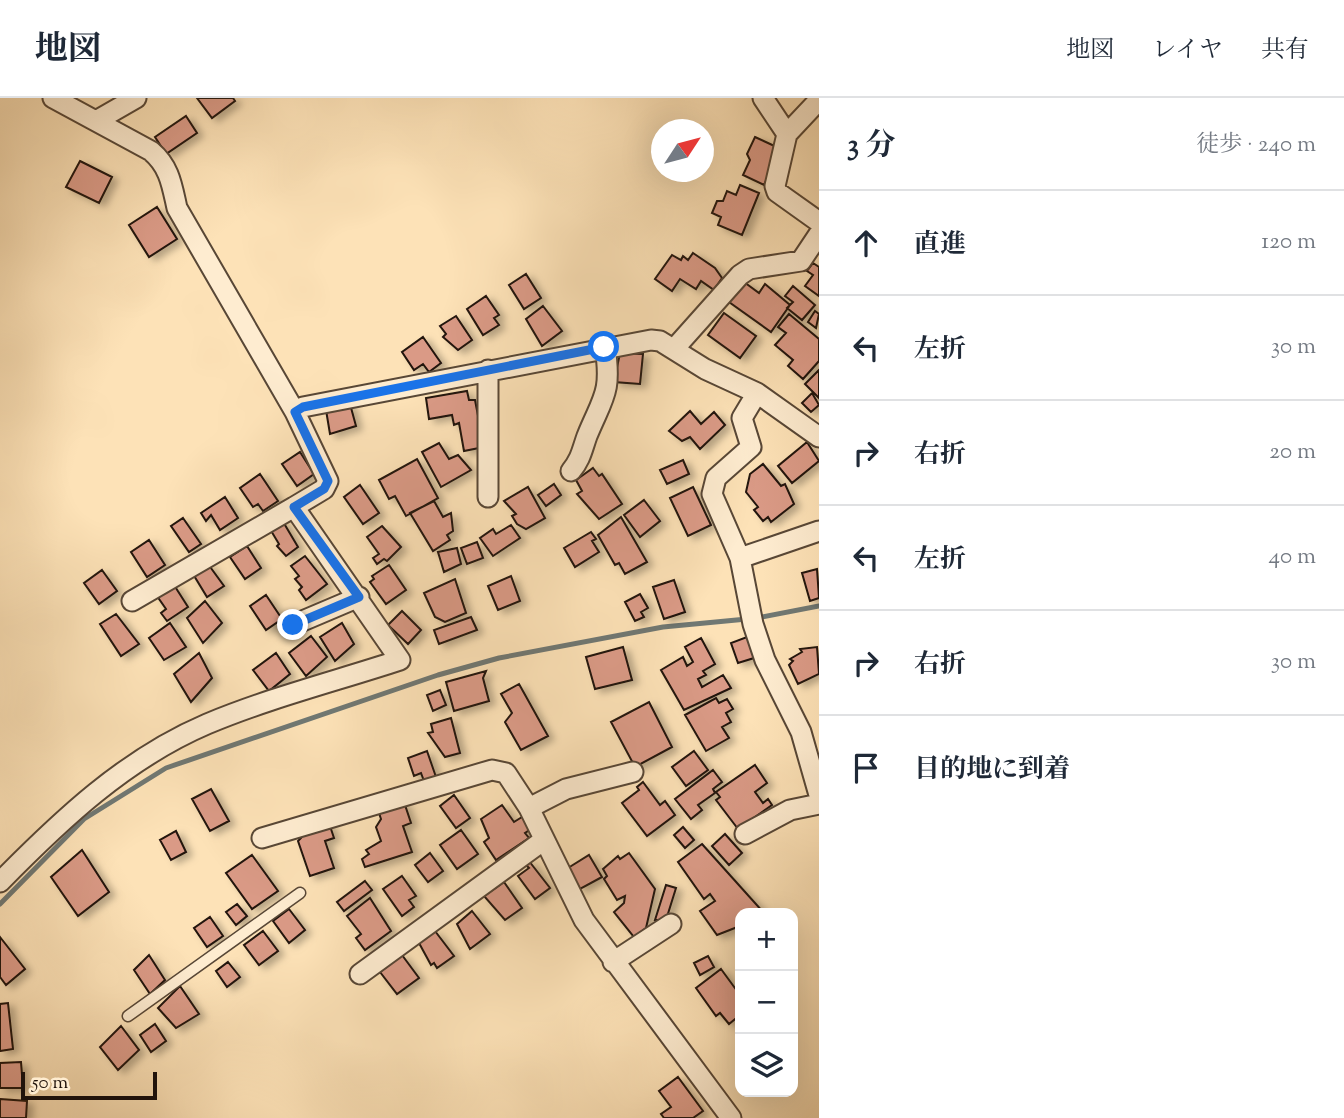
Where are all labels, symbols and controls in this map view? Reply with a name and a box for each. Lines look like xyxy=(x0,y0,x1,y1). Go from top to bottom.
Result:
text: 地図 xyxy=(35,27,101,75)
text: 地図 xyxy=(1066,34,1114,68)
text: レイヤ xyxy=(1152,34,1223,68)
text: 共有 xyxy=(1261,34,1309,68)
north arrow xyxy=(651,119,714,182)
text: 3 分 xyxy=(847,125,896,168)
text: 徒歩 · 240 m xyxy=(1196,129,1316,162)
icon: ahead xyxy=(847,224,885,262)
text: 120 m xyxy=(1261,226,1316,259)
text: 直進 xyxy=(914,227,966,264)
icon: left xyxy=(847,329,885,367)
route start xyxy=(588,331,619,362)
text: 30 m xyxy=(1271,331,1316,364)
text: 左折 xyxy=(914,332,966,369)
icon: right xyxy=(847,434,885,472)
text: 20 m xyxy=(1269,436,1316,469)
text: 右折 xyxy=(914,437,966,474)
icon: left xyxy=(847,539,885,577)
text: 40 m xyxy=(1269,541,1316,574)
text: 左折 xyxy=(914,542,966,579)
route end xyxy=(277,609,308,640)
icon: right xyxy=(847,644,885,682)
text: 30 m xyxy=(1271,646,1316,679)
text: 右折 xyxy=(914,647,966,684)
icon: arrive xyxy=(847,749,885,787)
text: 目的地に到着 xyxy=(914,752,1070,789)
map controls xyxy=(735,908,798,1097)
button: + xyxy=(735,908,798,971)
button: − xyxy=(735,971,798,1034)
button: layers xyxy=(735,1034,798,1097)
scale bar xyxy=(21,1069,158,1101)
text: 50 m xyxy=(32,1070,68,1097)

